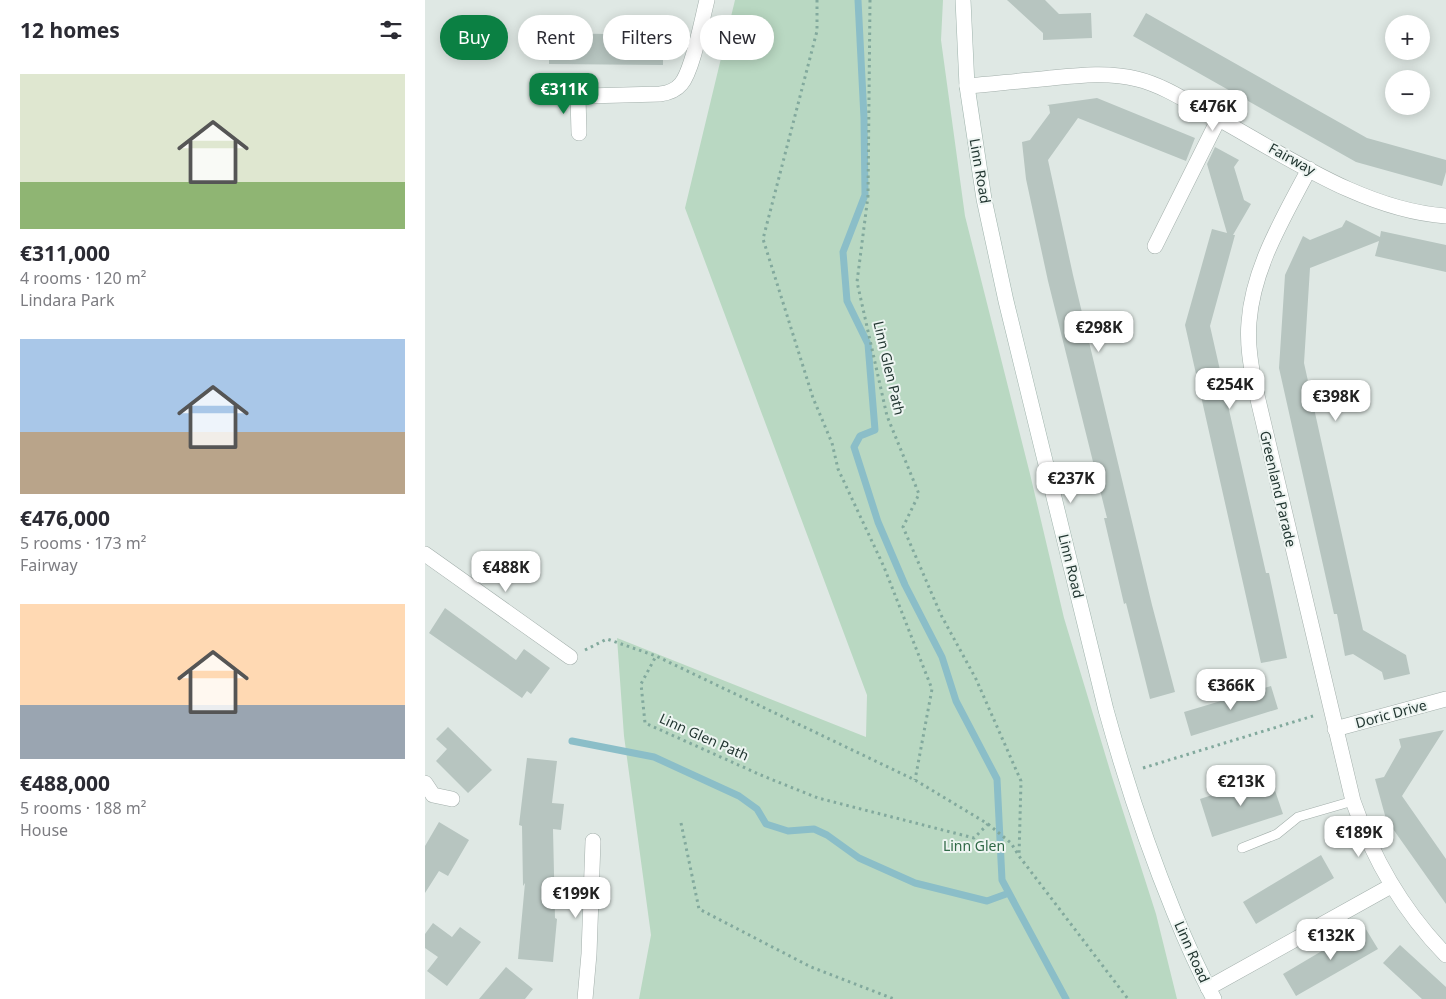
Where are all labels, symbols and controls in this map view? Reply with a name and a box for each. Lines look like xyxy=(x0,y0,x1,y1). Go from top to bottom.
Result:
chip: Buy xyxy=(440,15,508,60)
chip: Rent xyxy=(518,15,593,60)
chip: Filters xyxy=(603,15,690,60)
chip: New xyxy=(700,15,774,60)
map controls xyxy=(1385,15,1430,115)
button: + xyxy=(1385,15,1430,60)
text: 12 homes xyxy=(20,16,120,44)
icon: filters xyxy=(377,16,405,44)
button: − xyxy=(1385,70,1430,115)
pin: €311K xyxy=(529,72,599,115)
text: €311K xyxy=(540,78,588,100)
pin: €476K xyxy=(1178,90,1248,132)
text: €476K xyxy=(1189,95,1237,117)
icon: home xyxy=(168,107,258,197)
street label: Linn Road xyxy=(965,137,996,205)
street label: Fairway xyxy=(1266,138,1320,180)
text: €311,000 xyxy=(20,239,110,267)
text: 4 rooms · 120 m² xyxy=(20,267,146,289)
text: Lindara Park xyxy=(20,289,114,311)
pin: €298K xyxy=(1064,310,1134,353)
text: €298K xyxy=(1075,316,1123,338)
street label: Linn Glen Path xyxy=(869,319,910,417)
pin: €254K xyxy=(1195,368,1265,410)
icon: home xyxy=(168,372,258,462)
text: €254K xyxy=(1206,373,1254,395)
pin: €398K xyxy=(1301,380,1371,422)
text: €398K xyxy=(1312,385,1360,407)
street label: Greenland Parade xyxy=(1256,429,1301,549)
pin: €237K xyxy=(1036,462,1106,504)
text: €237K xyxy=(1047,467,1095,489)
text: €476,000 xyxy=(20,504,110,532)
text: 5 rooms · 173 m² xyxy=(20,532,146,554)
street label: Linn Road xyxy=(1054,532,1089,600)
pin: €488K xyxy=(471,550,541,593)
text: Fairway xyxy=(20,554,78,576)
text: €488K xyxy=(482,556,530,578)
icon: home xyxy=(168,637,258,727)
pin: €366K xyxy=(1196,668,1266,711)
text: €366K xyxy=(1207,674,1255,696)
street label: Doric Drive xyxy=(1353,695,1429,732)
street label: Linn Glen Path xyxy=(657,708,752,765)
pin: €213K xyxy=(1206,764,1276,807)
text: €488,000 xyxy=(20,769,110,797)
text: €213K xyxy=(1217,770,1265,792)
text: 5 rooms · 188 m² xyxy=(20,797,146,819)
pin: €189K xyxy=(1324,816,1394,858)
text: House xyxy=(20,819,68,841)
text: €189K xyxy=(1335,821,1383,843)
park label: Linn Glen xyxy=(943,836,1005,855)
pin: €199K xyxy=(541,876,611,919)
text: €199K xyxy=(552,882,600,904)
street label: Linn Road xyxy=(1170,918,1214,986)
pin: €132K xyxy=(1296,918,1366,961)
text: €132K xyxy=(1307,924,1355,946)

